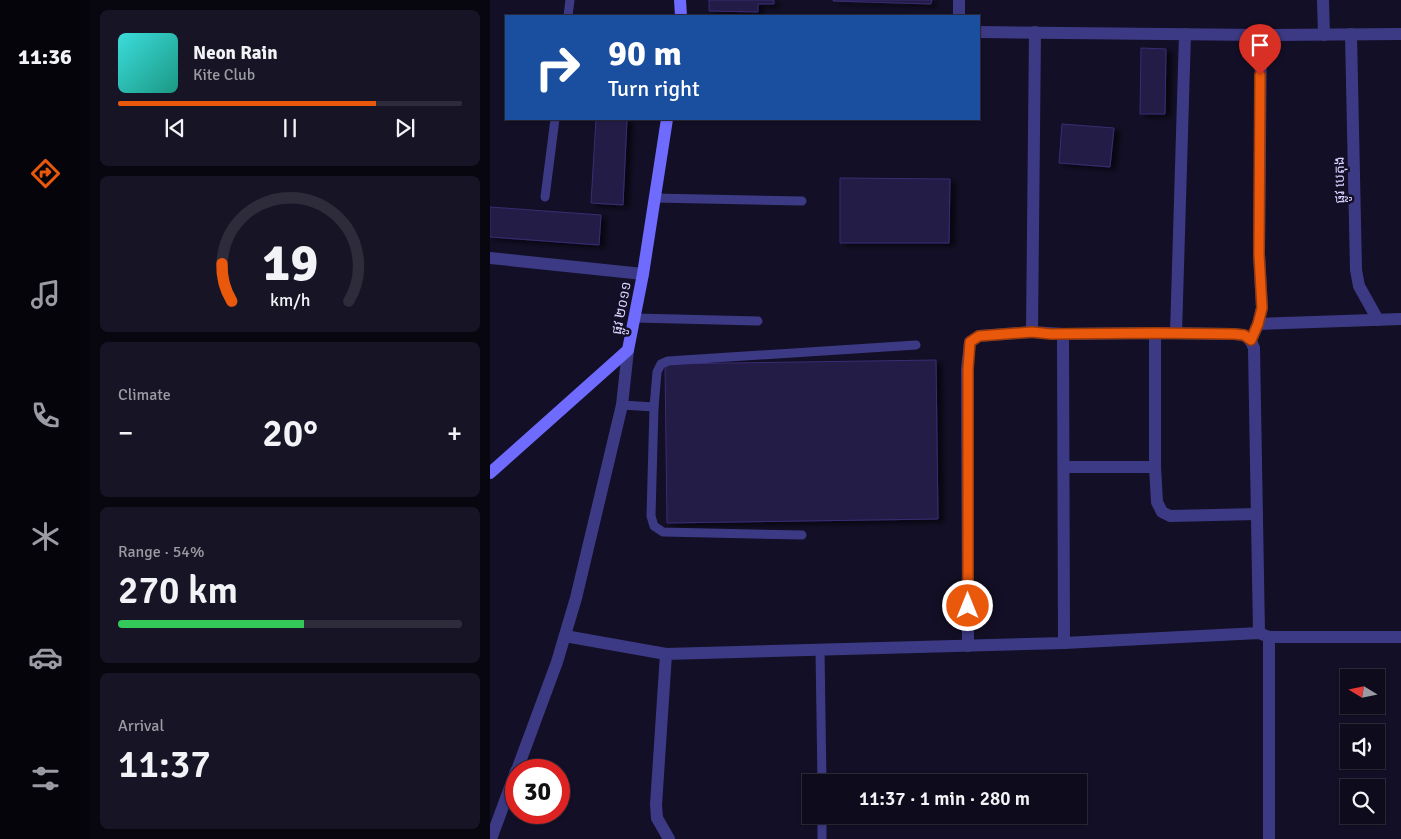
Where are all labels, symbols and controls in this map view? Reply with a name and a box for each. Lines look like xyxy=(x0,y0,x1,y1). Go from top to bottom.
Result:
pin xyxy=(1239,24,1281,75)
icon: arrive xyxy=(1246,31,1274,59)
text: 90 m xyxy=(608,32,682,75)
icon: right xyxy=(525,35,590,100)
text: Neon Rain xyxy=(193,41,278,65)
text: 11:36 xyxy=(18,43,72,70)
text: Kite Club xyxy=(193,65,255,85)
text: Turn right xyxy=(608,75,700,102)
icon: previous xyxy=(161,114,189,142)
icon: pause xyxy=(276,114,304,142)
icon: next xyxy=(391,114,419,142)
icon: directions xyxy=(28,156,63,191)
street label: ផ្លូវ បេតុង xyxy=(1331,156,1352,204)
text: 19 xyxy=(262,231,318,295)
icon: music xyxy=(28,277,63,312)
street label: ផ្លូវ ២០១១ xyxy=(608,280,638,337)
text: km/h xyxy=(270,289,310,311)
text: Climate xyxy=(118,385,171,405)
icon: phone xyxy=(28,398,63,433)
text: 20° xyxy=(262,410,318,457)
text: − xyxy=(118,416,133,450)
text: + xyxy=(447,416,462,450)
icon: climate xyxy=(28,519,63,554)
text: Range · 54% xyxy=(118,542,204,562)
text: 270 km xyxy=(118,567,238,614)
position arrow xyxy=(941,579,993,631)
icon: car xyxy=(28,640,63,675)
north arrow xyxy=(1340,669,1385,714)
map controls xyxy=(1340,669,1385,824)
text: Arrival xyxy=(118,716,164,736)
button: sound xyxy=(1340,724,1385,769)
text: 11:37 xyxy=(118,741,211,788)
speed limit sign: 30 xyxy=(505,759,570,824)
icon: filters xyxy=(28,761,63,796)
button: search xyxy=(1340,779,1385,824)
text: 11:37 · 1 min · 280 m xyxy=(859,787,1030,811)

